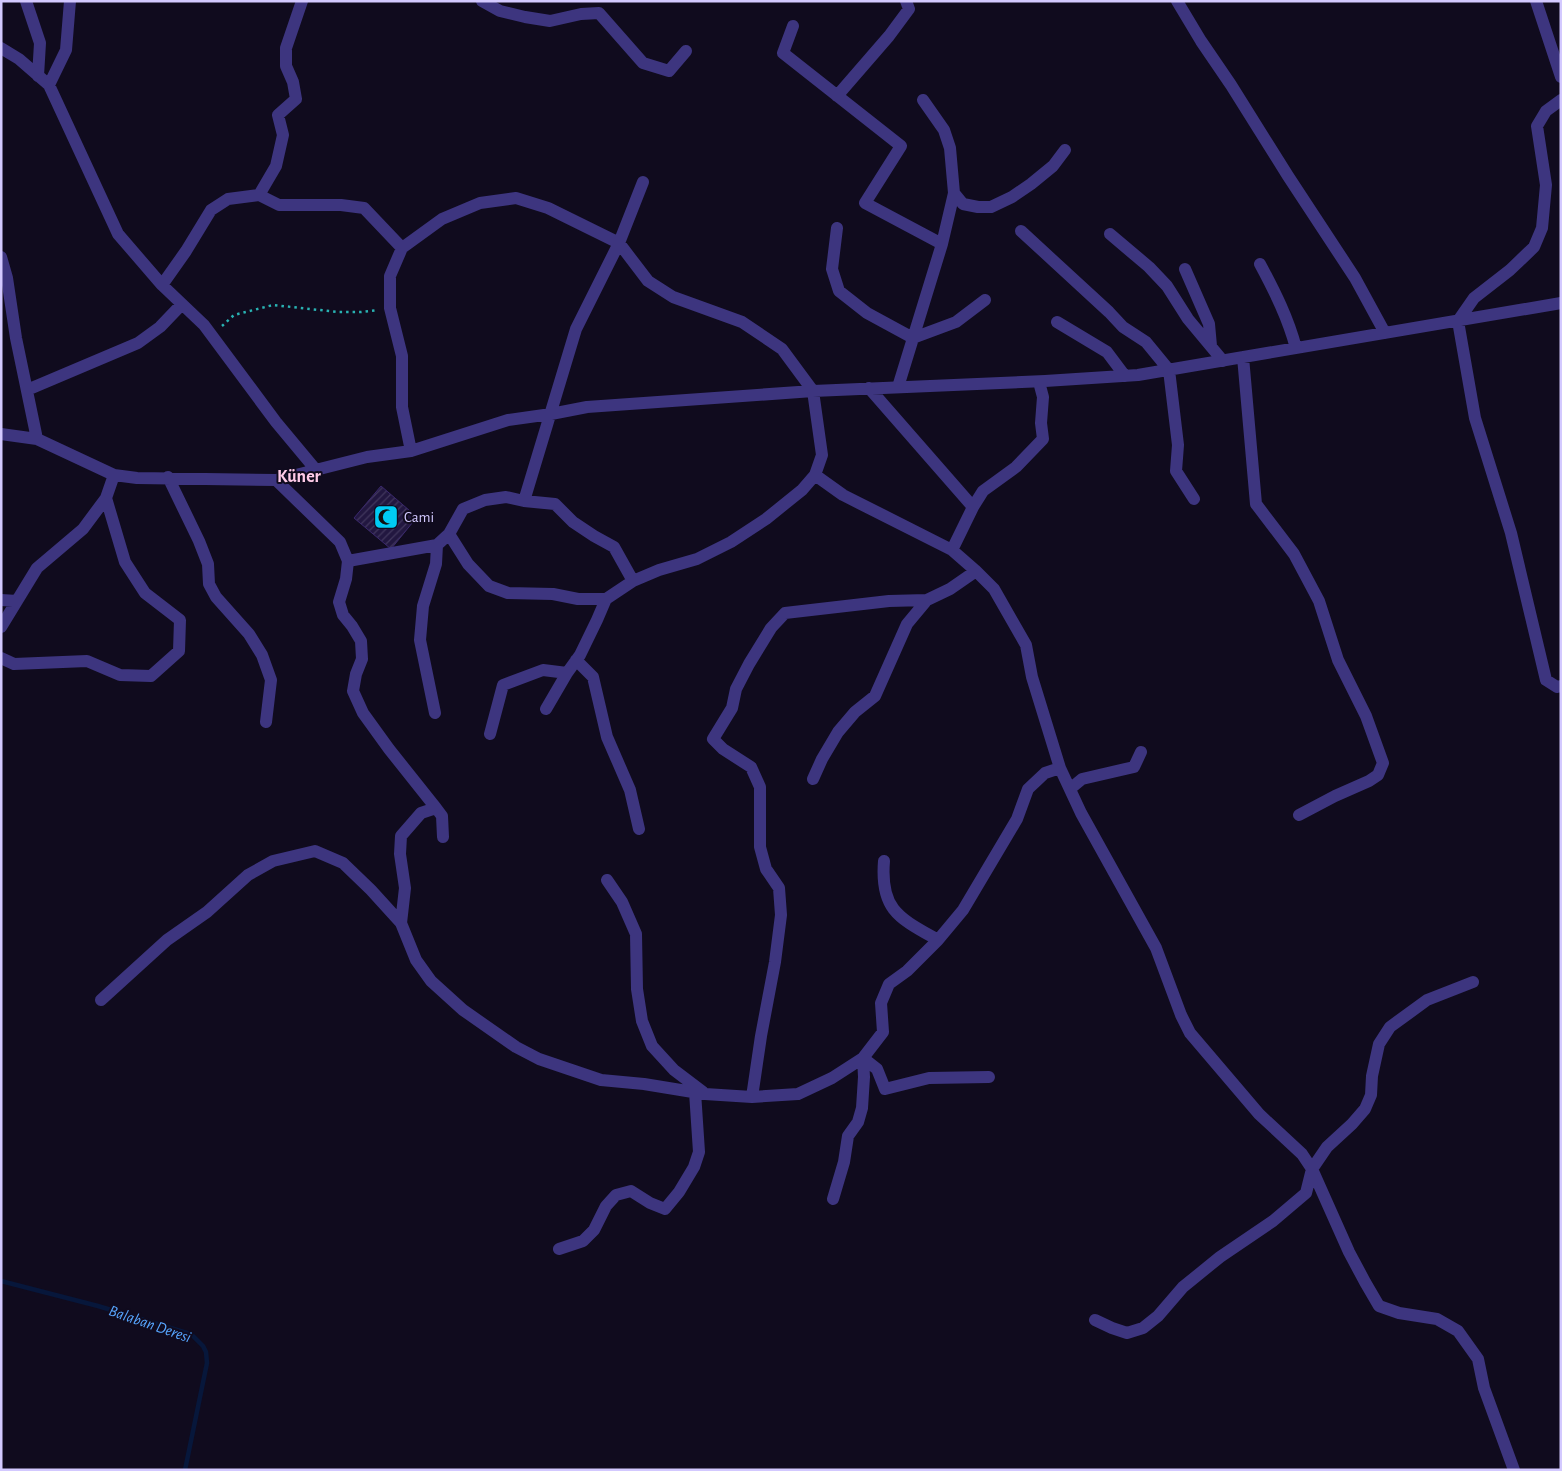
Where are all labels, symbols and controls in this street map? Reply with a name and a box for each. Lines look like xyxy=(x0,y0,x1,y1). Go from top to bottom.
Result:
district label: Küner xyxy=(277,468,322,486)
mosque icon: Cami xyxy=(373,504,399,530)
place label: Cami xyxy=(404,510,434,525)
water label: Balaban Deresi xyxy=(107,1302,194,1346)

